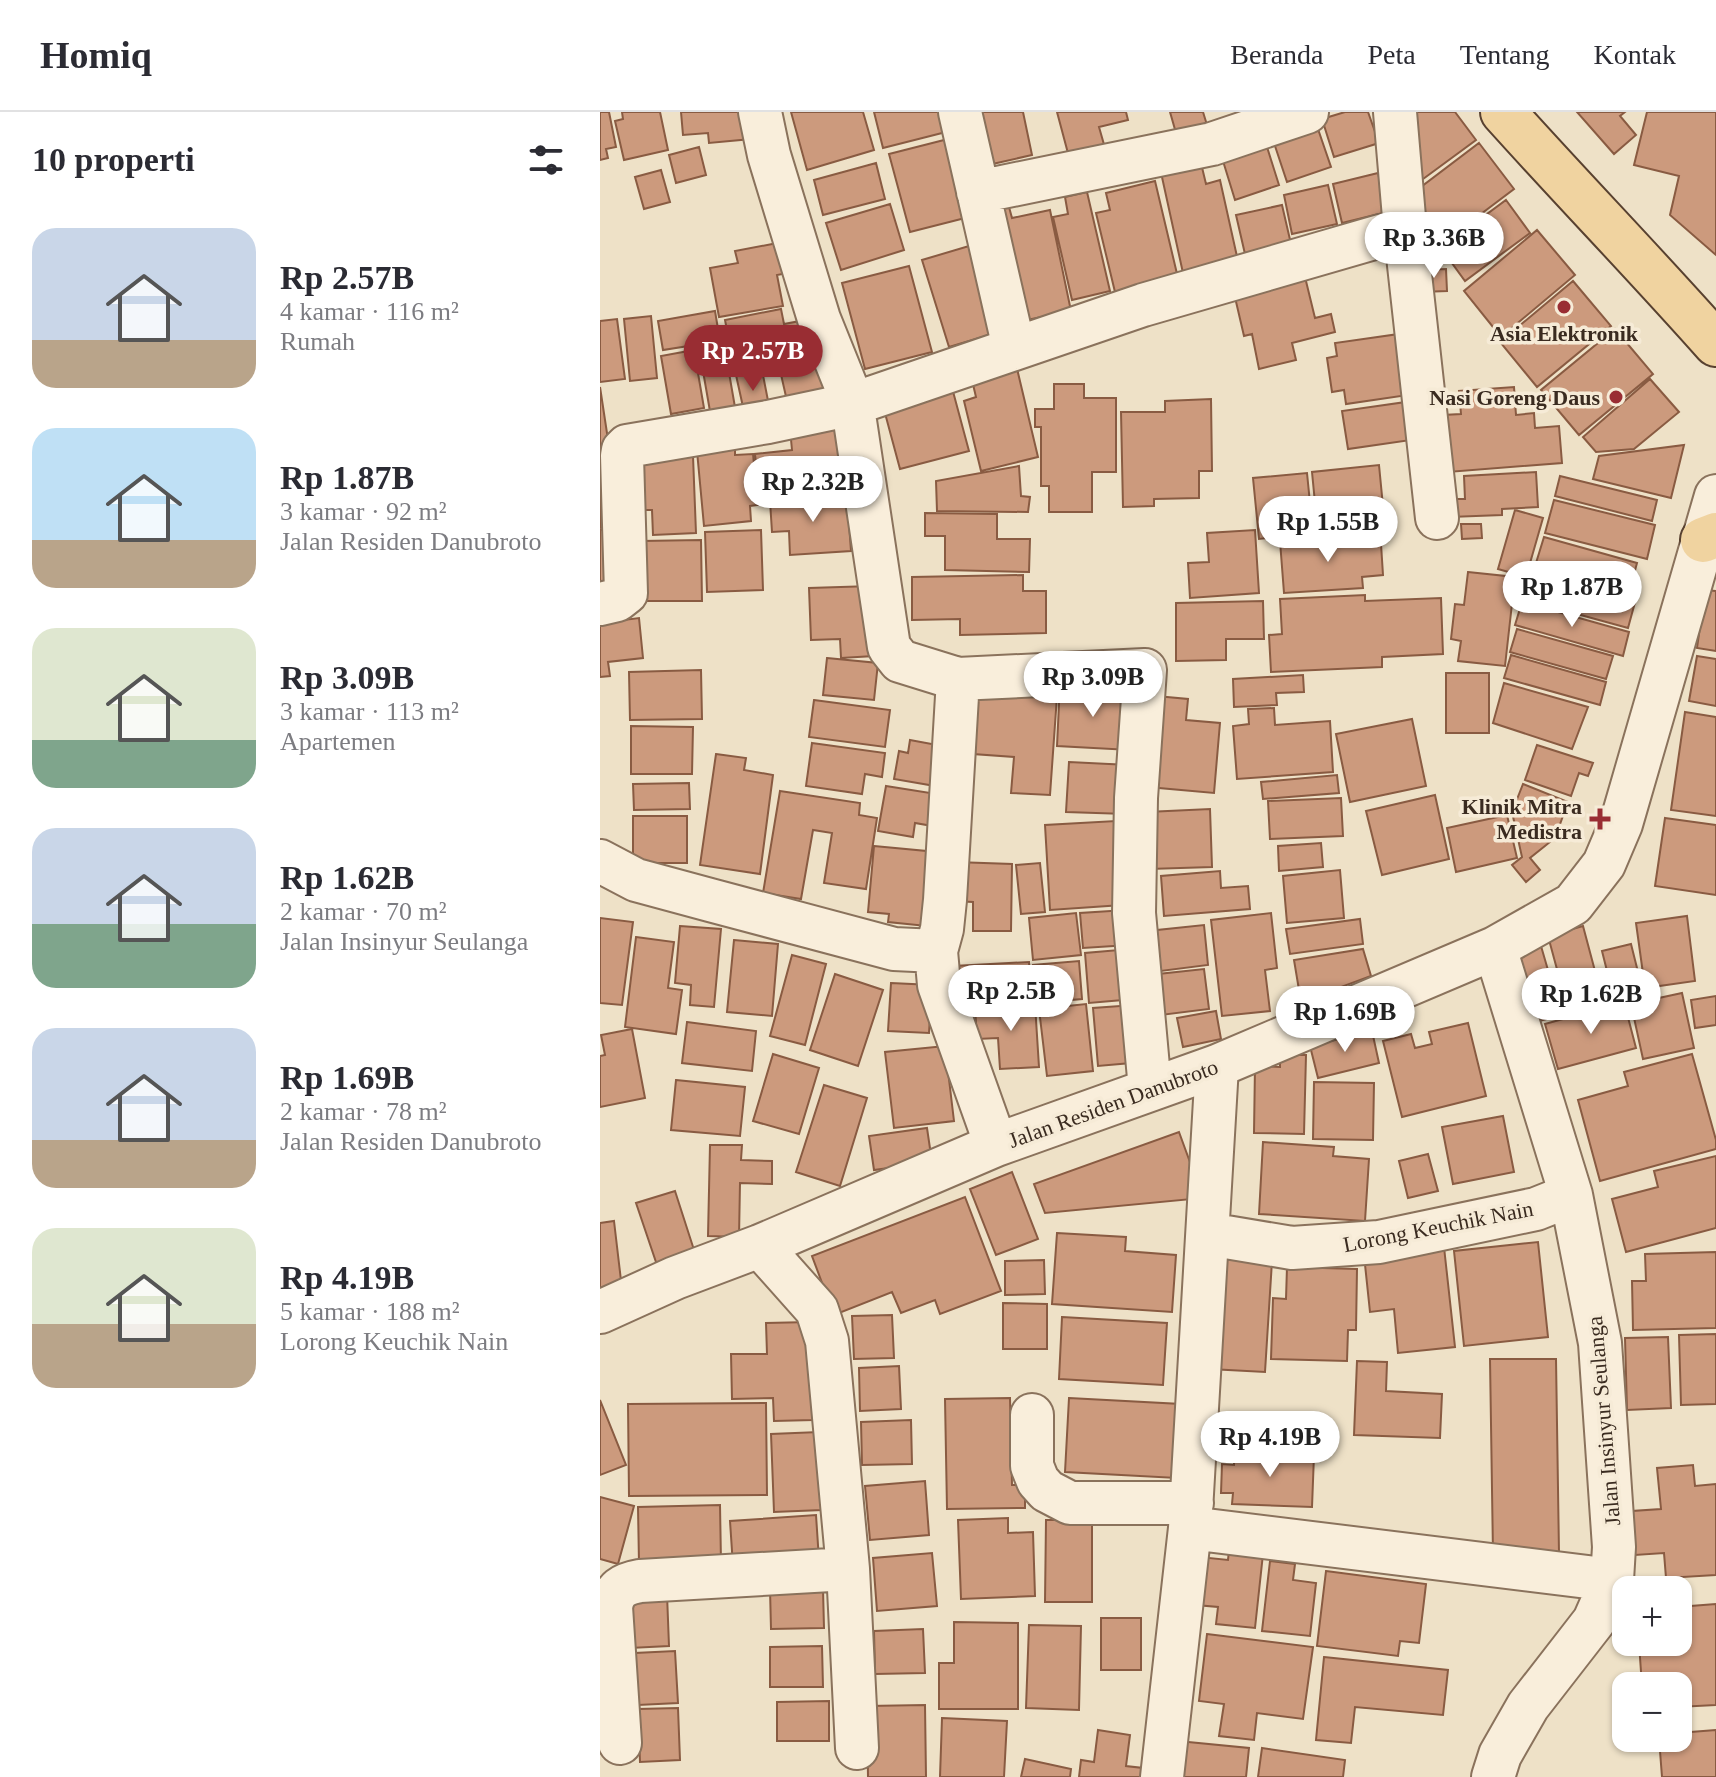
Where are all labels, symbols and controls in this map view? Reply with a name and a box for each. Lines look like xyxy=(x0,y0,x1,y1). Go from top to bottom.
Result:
text: Homiq xyxy=(40,34,152,76)
text: Beranda xyxy=(1230,39,1324,70)
text: Peta xyxy=(1368,39,1416,70)
text: Tentang xyxy=(1460,39,1550,70)
text: Kontak xyxy=(1594,39,1676,70)
icon: filters xyxy=(524,138,568,182)
text: 10 properti xyxy=(32,141,195,178)
pin: Rp 3.36B xyxy=(1351,212,1517,280)
text: Rp 3.36B xyxy=(1383,223,1485,252)
text: Rp 2.57B xyxy=(280,259,414,296)
icon: home xyxy=(96,260,192,356)
text: 4 kamar · 116 m² xyxy=(280,297,459,326)
marker: Asia Elektronik xyxy=(1555,298,1573,316)
place label: Asia Elektronik xyxy=(1490,321,1639,346)
pin: Rp 2.57B xyxy=(670,325,836,393)
text: Rumah xyxy=(280,327,355,356)
text: Rp 2.57B xyxy=(702,336,804,365)
place label: Nasi Goreng Daus xyxy=(1429,385,1600,410)
marker: Nasi Goreng Daus xyxy=(1607,388,1625,406)
pin: Rp 2.32B xyxy=(730,456,896,524)
text: Rp 1.87B xyxy=(280,459,414,496)
icon: home xyxy=(96,460,192,556)
text: Rp 2.32B xyxy=(762,467,864,496)
pin: Rp 1.55B xyxy=(1245,496,1411,564)
text: 3 kamar · 92 m² xyxy=(280,497,447,526)
text: Rp 1.55B xyxy=(1277,507,1379,536)
text: Jalan Residen Danubroto xyxy=(280,527,541,556)
pin: Rp 1.87B xyxy=(1489,561,1655,629)
text: Rp 1.87B xyxy=(1521,572,1623,601)
pin: Rp 3.09B xyxy=(1010,651,1176,719)
text: Rp 3.09B xyxy=(280,659,414,696)
icon: home xyxy=(96,660,192,756)
text: Rp 3.09B xyxy=(1042,662,1144,691)
text: 3 kamar · 113 m² xyxy=(280,697,459,726)
text: Apartemen xyxy=(280,727,396,756)
place label: Klinik Mitra Medistra xyxy=(1462,794,1582,844)
marker: Klinik Mitra Medistra xyxy=(1589,808,1611,830)
text: Rp 1.62B xyxy=(280,859,414,896)
icon: home xyxy=(96,860,192,956)
text: 2 kamar · 70 m² xyxy=(280,897,447,926)
text: Jalan Insinyur Seulanga xyxy=(280,927,528,956)
pin: Rp 2.5B xyxy=(937,965,1085,1033)
pin: Rp 1.62B xyxy=(1508,968,1674,1036)
text: Rp 2.5B xyxy=(966,976,1056,1005)
text: Rp 1.62B xyxy=(1540,979,1642,1008)
pin: Rp 1.69B xyxy=(1262,986,1428,1054)
text: Rp 1.69B xyxy=(1294,997,1396,1026)
street label: Jalan Residen Danubroto xyxy=(1005,1054,1221,1153)
text: Rp 1.69B xyxy=(280,1059,414,1096)
icon: home xyxy=(96,1060,192,1156)
text: 2 kamar · 78 m² xyxy=(280,1097,447,1126)
text: Jalan Residen Danubroto xyxy=(280,1127,541,1156)
street label: Lorong Keuchik Nain xyxy=(1341,1196,1535,1257)
text: Rp 4.19B xyxy=(280,1259,414,1296)
icon: home xyxy=(96,1260,192,1356)
text: 5 kamar · 188 m² xyxy=(280,1297,460,1326)
street label: Jalan Insinyur Seulanga xyxy=(1582,1315,1625,1527)
text: Lorong Keuchik Nain xyxy=(280,1327,508,1356)
pin: Rp 4.19B xyxy=(1187,1411,1353,1479)
text: Rp 4.19B xyxy=(1219,1422,1321,1451)
map controls xyxy=(1612,1576,1692,1752)
button: + xyxy=(1612,1576,1692,1656)
button: − xyxy=(1612,1672,1692,1752)

